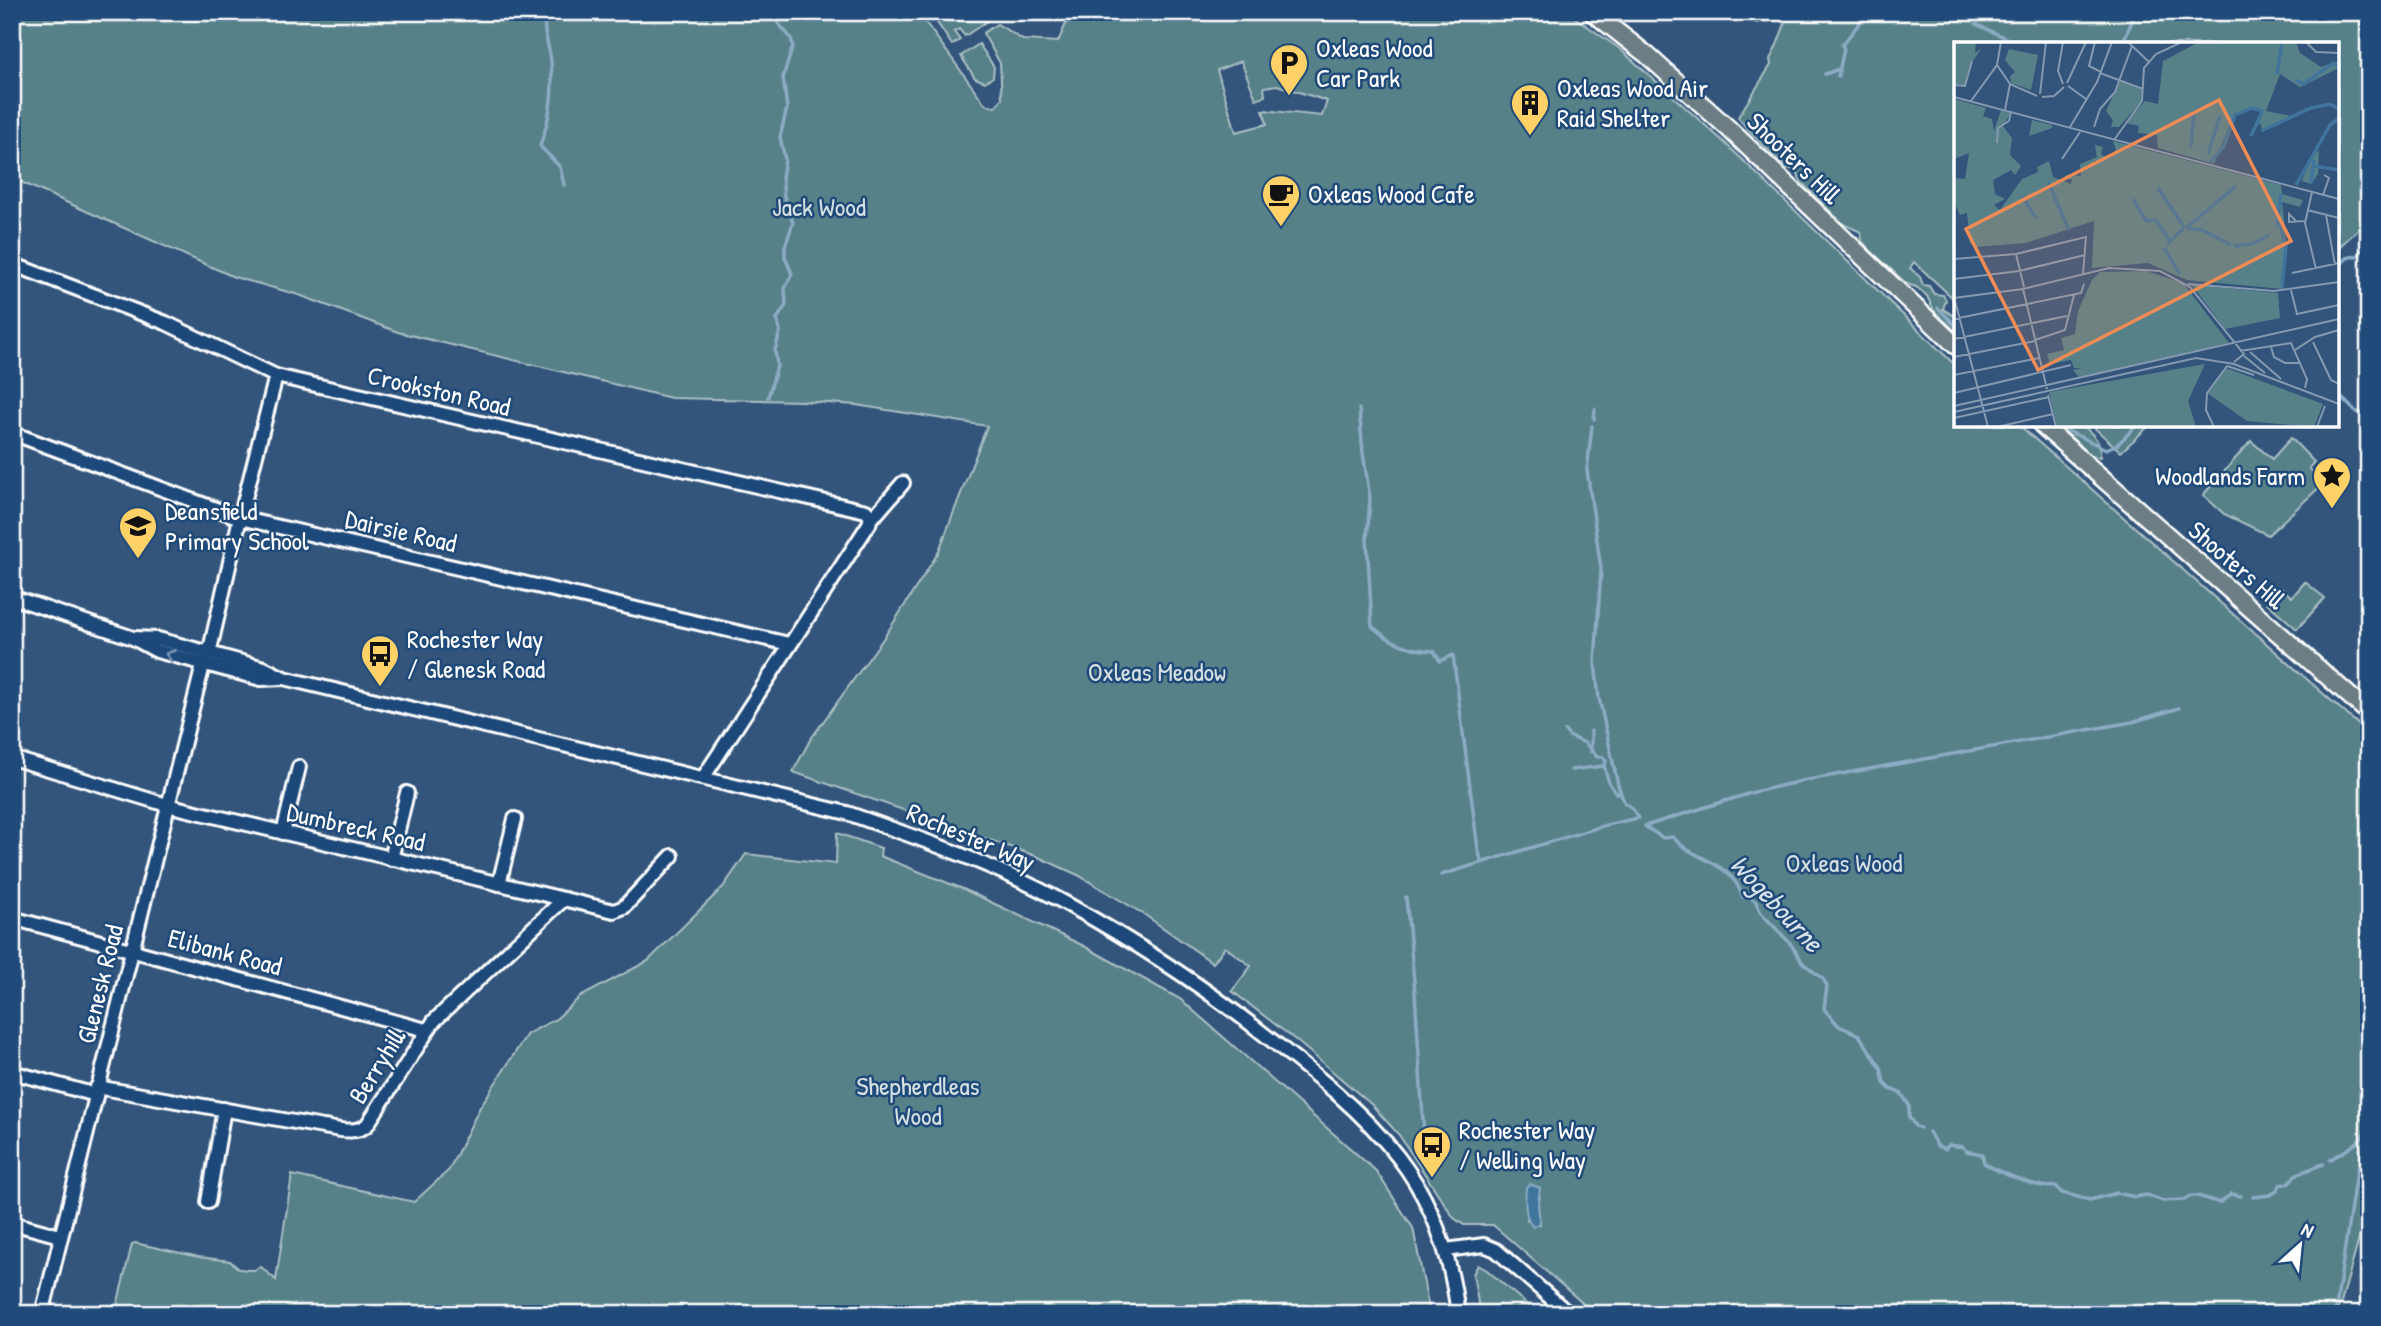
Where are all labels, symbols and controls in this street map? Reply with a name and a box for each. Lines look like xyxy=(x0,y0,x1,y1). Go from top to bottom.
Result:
place label: Oxleas Wood Car Park xyxy=(1316,30,1433,95)
parking icon: Oxleas Wood Car Park xyxy=(1268,42,1310,97)
inset map xyxy=(1954,42,2339,427)
place label: Oxleas Wood Air Raid Shelter xyxy=(1557,70,1708,135)
building icon: Oxleas Wood Air Raid Shelter xyxy=(1509,82,1551,137)
street label: Shooters Hill xyxy=(1740,104,1850,212)
cafe icon: Oxleas Wood Cafe xyxy=(1260,173,1302,228)
place label: Oxleas Wood Cafe xyxy=(1308,176,1475,211)
park label: Jack Wood xyxy=(772,189,866,224)
street label: Crookston Road xyxy=(364,357,514,424)
place icon: Woodlands Farm xyxy=(2311,455,2353,510)
place label: Woodlands Farm xyxy=(2155,458,2305,493)
place label: Deansfield Primary School xyxy=(165,493,309,558)
street label: Dairsie Road xyxy=(342,501,460,560)
school or university icon: Deansfield Primary School xyxy=(117,505,159,560)
street label: Shooters Hill xyxy=(2181,513,2294,617)
place label: Rochester Way / Glenesk Road xyxy=(407,621,545,686)
bus stop icon: Rochester Way / Glenesk Road xyxy=(359,633,401,688)
one-way arrow xyxy=(164,648,176,663)
park label: Oxleas Meadow xyxy=(1088,654,1226,689)
street label: Dumbreck Road xyxy=(283,794,429,859)
street label: Rochester Way xyxy=(902,794,1041,879)
park label: Oxleas Wood xyxy=(1786,845,1902,880)
water label: Wogebourne xyxy=(1722,846,1833,961)
street label: Elibank Road xyxy=(164,920,286,983)
street label: Glenesk Road xyxy=(68,921,131,1047)
street label: Berryhill xyxy=(340,1021,414,1110)
park label: Shepherdleas Wood xyxy=(856,1068,980,1133)
place label: Rochester Way / Welling Way xyxy=(1459,1112,1595,1177)
bus stop icon: Rochester Way / Welling Way xyxy=(1411,1124,1453,1179)
north arrow xyxy=(2266,1210,2336,1280)
text: N xyxy=(2297,1216,2318,1244)

